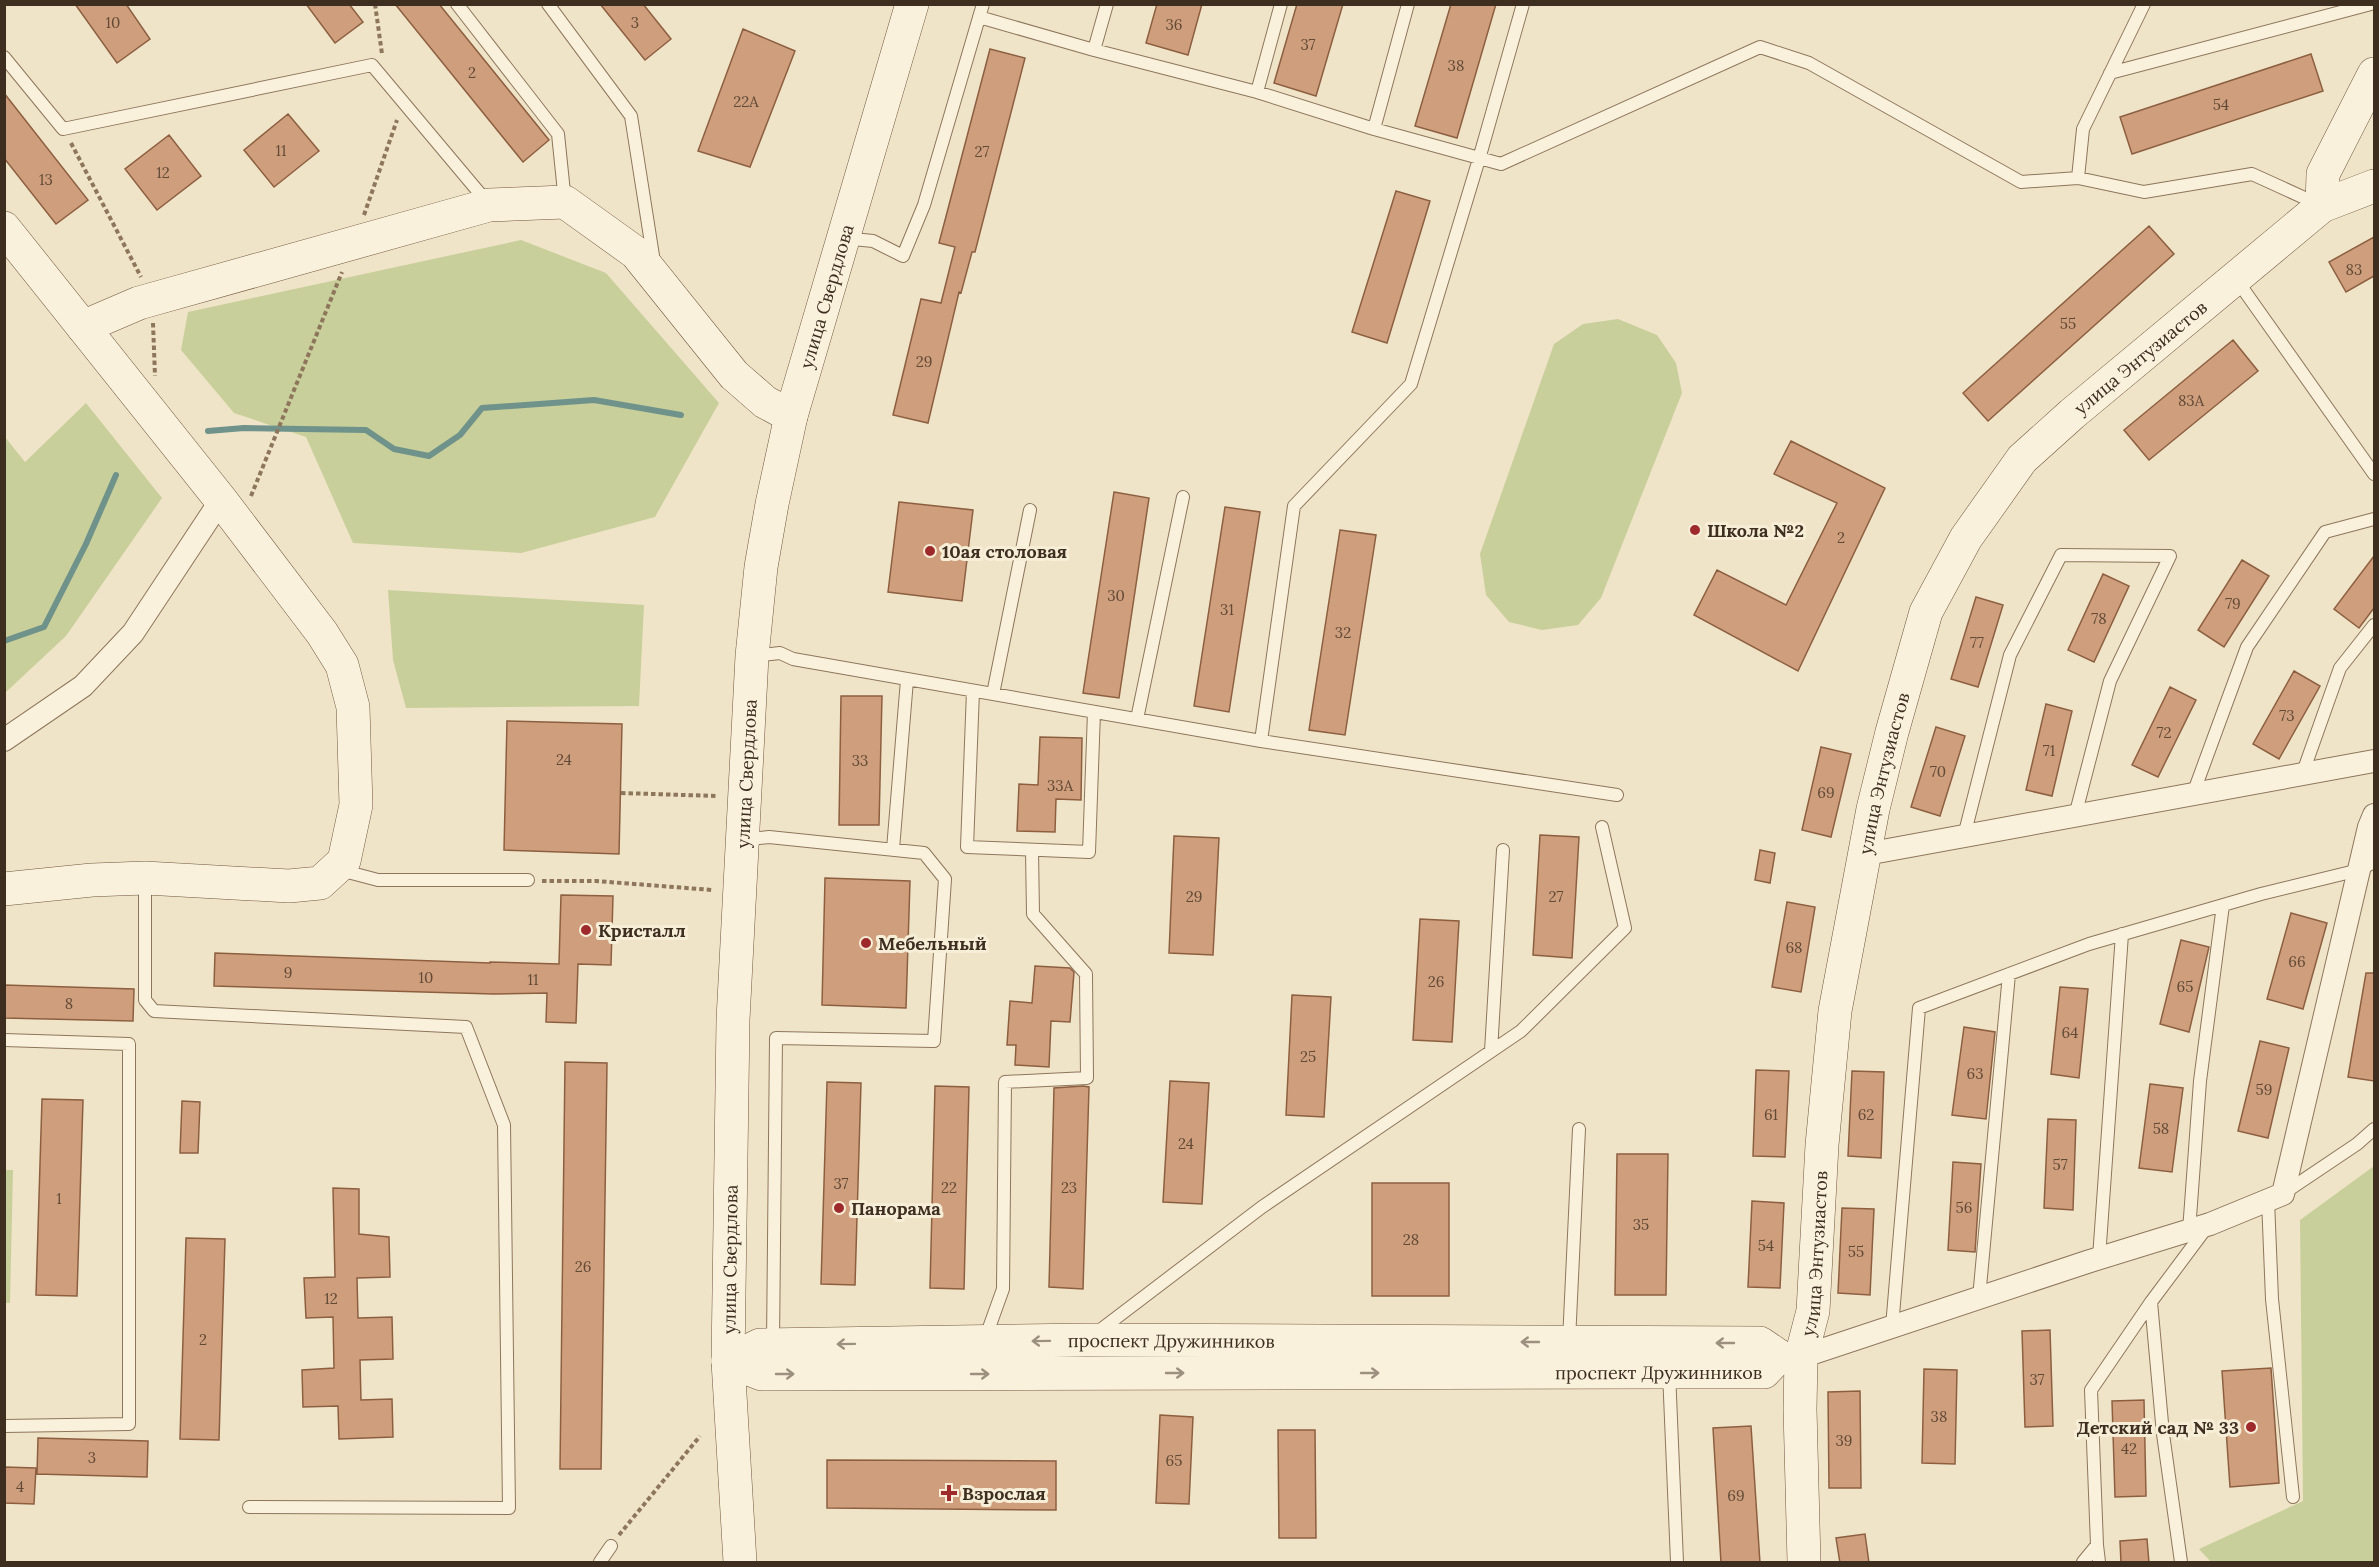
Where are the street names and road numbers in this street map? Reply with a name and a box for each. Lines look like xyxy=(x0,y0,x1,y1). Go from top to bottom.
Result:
street label: улица Свердлова xyxy=(794,221,858,371)
street label: улица Энтузиастов xyxy=(2069,295,2211,419)
street label: улица Энтузиастов xyxy=(1853,690,1914,856)
street label: улица Свердлова xyxy=(730,698,761,849)
street label: улица Энтузиастов xyxy=(1795,1170,1832,1339)
street label: улица Свердлова xyxy=(717,1184,742,1334)
street label: проспект Дружинников xyxy=(1067,1328,1275,1352)
street label: проспект Дружинников xyxy=(1555,1360,1762,1384)

